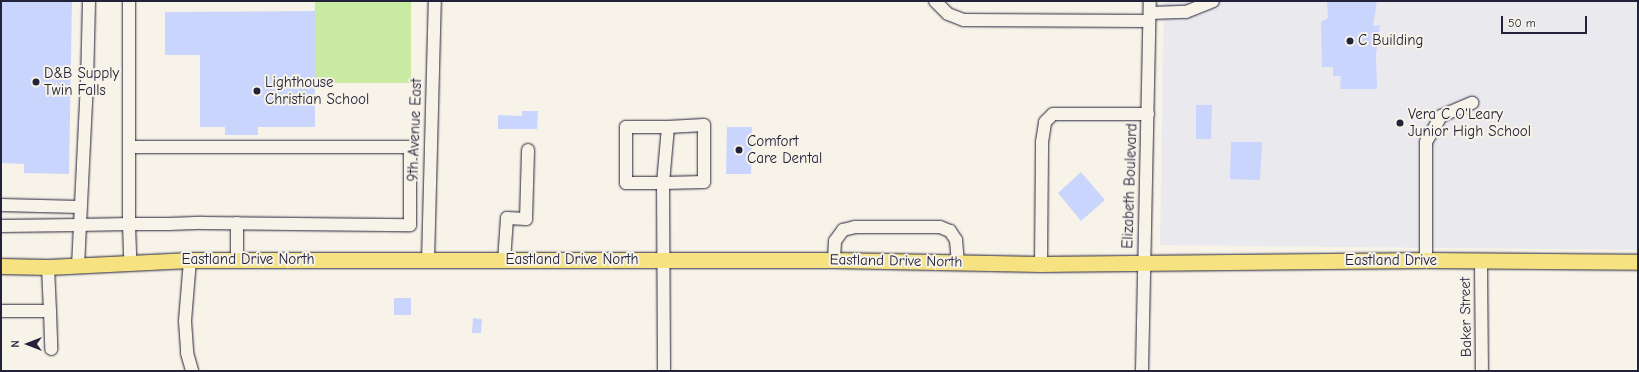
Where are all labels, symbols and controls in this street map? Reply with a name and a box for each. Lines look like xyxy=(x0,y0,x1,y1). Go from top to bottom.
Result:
scale bar xyxy=(1503,8,1589,34)
text: 50 m xyxy=(1508,16,1536,30)
place label: C Building xyxy=(1358,32,1423,50)
marker: C Building xyxy=(1345,36,1355,46)
place label: D&B Supply Twin Falls xyxy=(44,64,119,99)
place label: Lighthouse Christian School xyxy=(265,73,369,108)
marker: D&B Supply Twin Falls xyxy=(31,77,41,87)
street label: 9th Avenue East xyxy=(404,78,426,182)
marker: Lighthouse Christian School xyxy=(252,86,262,96)
place label: Vera C O'Leary Junior High School xyxy=(1408,105,1531,140)
marker: Vera C O'Leary Junior High School xyxy=(1395,118,1405,128)
street label: Elizabeth Boulevard xyxy=(1119,123,1141,249)
place label: Comfort Care Dental xyxy=(747,132,822,167)
marker: Comfort Care Dental xyxy=(734,145,744,155)
street label: Eastland Drive North xyxy=(182,251,314,269)
street label: Eastland Drive North xyxy=(506,251,638,269)
street label: Eastland Drive North xyxy=(829,251,963,271)
street label: Eastland Drive xyxy=(1345,252,1437,270)
street label: Baker Street xyxy=(1456,277,1476,357)
north arrow xyxy=(8,324,48,364)
text: N xyxy=(9,340,22,348)

